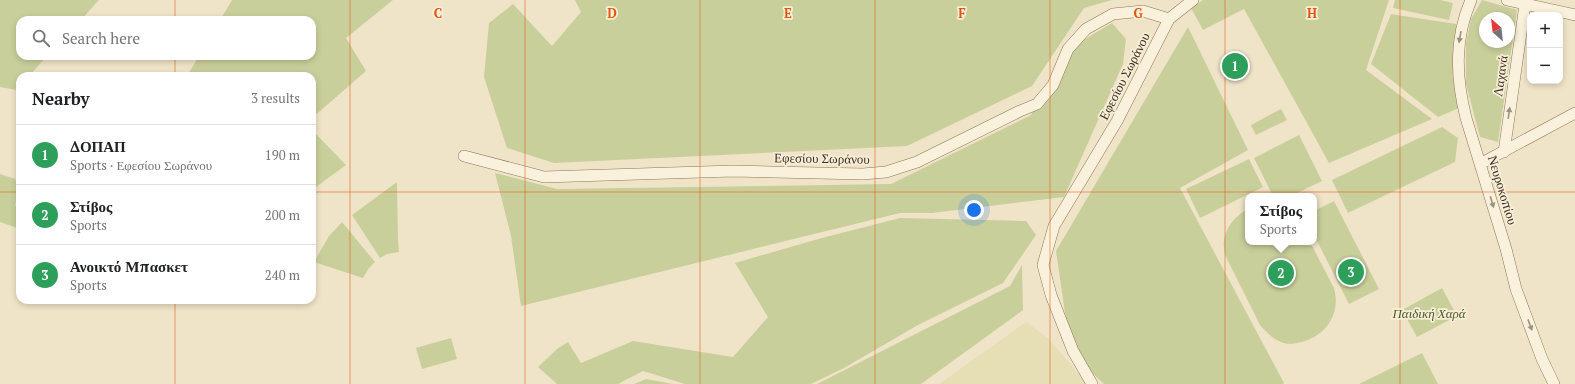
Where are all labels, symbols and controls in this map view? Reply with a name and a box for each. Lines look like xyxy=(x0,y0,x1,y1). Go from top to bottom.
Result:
text: C xyxy=(434,4,442,22)
text: D xyxy=(607,4,617,22)
text: E xyxy=(784,4,792,22)
text: F xyxy=(958,4,966,22)
text: G xyxy=(1133,4,1143,22)
text: H xyxy=(1307,4,1317,22)
north arrow xyxy=(1479,12,1515,48)
map controls xyxy=(1527,12,1563,84)
button: + xyxy=(1527,12,1563,48)
search box xyxy=(16,16,316,60)
icon: search xyxy=(30,27,52,49)
text: Search here xyxy=(62,28,140,48)
street label: Εφεσίου Σωράνου xyxy=(1094,29,1154,123)
one-way arrow xyxy=(1457,31,1463,43)
button: − xyxy=(1527,48,1563,84)
pin: 1 xyxy=(1222,51,1248,81)
street label: Λαχανά xyxy=(1488,54,1512,98)
text: Nearby xyxy=(32,87,90,110)
text: 3 results xyxy=(251,89,300,107)
one-way arrow xyxy=(1506,107,1512,119)
text: ΔΟΠΑΠ xyxy=(70,136,126,156)
text: 1 xyxy=(41,146,49,164)
text: 190 m xyxy=(265,146,300,164)
street label: Εφεσίου Σωράνου xyxy=(774,148,870,168)
street label: Νευροκοπίου xyxy=(1484,153,1522,227)
text: Sports · Εφεσίου Σωράνου xyxy=(70,156,212,174)
popup xyxy=(1245,193,1317,245)
text: Στίβος xyxy=(70,196,112,216)
one-way arrow xyxy=(1489,196,1495,208)
your location xyxy=(964,200,984,220)
text: Στίβος xyxy=(1260,200,1302,220)
text: 2 xyxy=(41,206,49,224)
text: 200 m xyxy=(265,206,300,224)
text: Sports xyxy=(70,216,107,234)
text: Sports xyxy=(1260,220,1297,238)
text: Ανοικτό Μπασκετ xyxy=(70,256,188,276)
pin: 3 xyxy=(1338,257,1364,287)
pin: 2 xyxy=(1268,258,1294,288)
text: 3 xyxy=(41,266,49,284)
text: 240 m xyxy=(265,266,300,284)
text: Sports xyxy=(70,276,107,294)
park label: Παιδική Χαρά xyxy=(1391,304,1467,322)
one-way arrow xyxy=(1527,320,1533,332)

